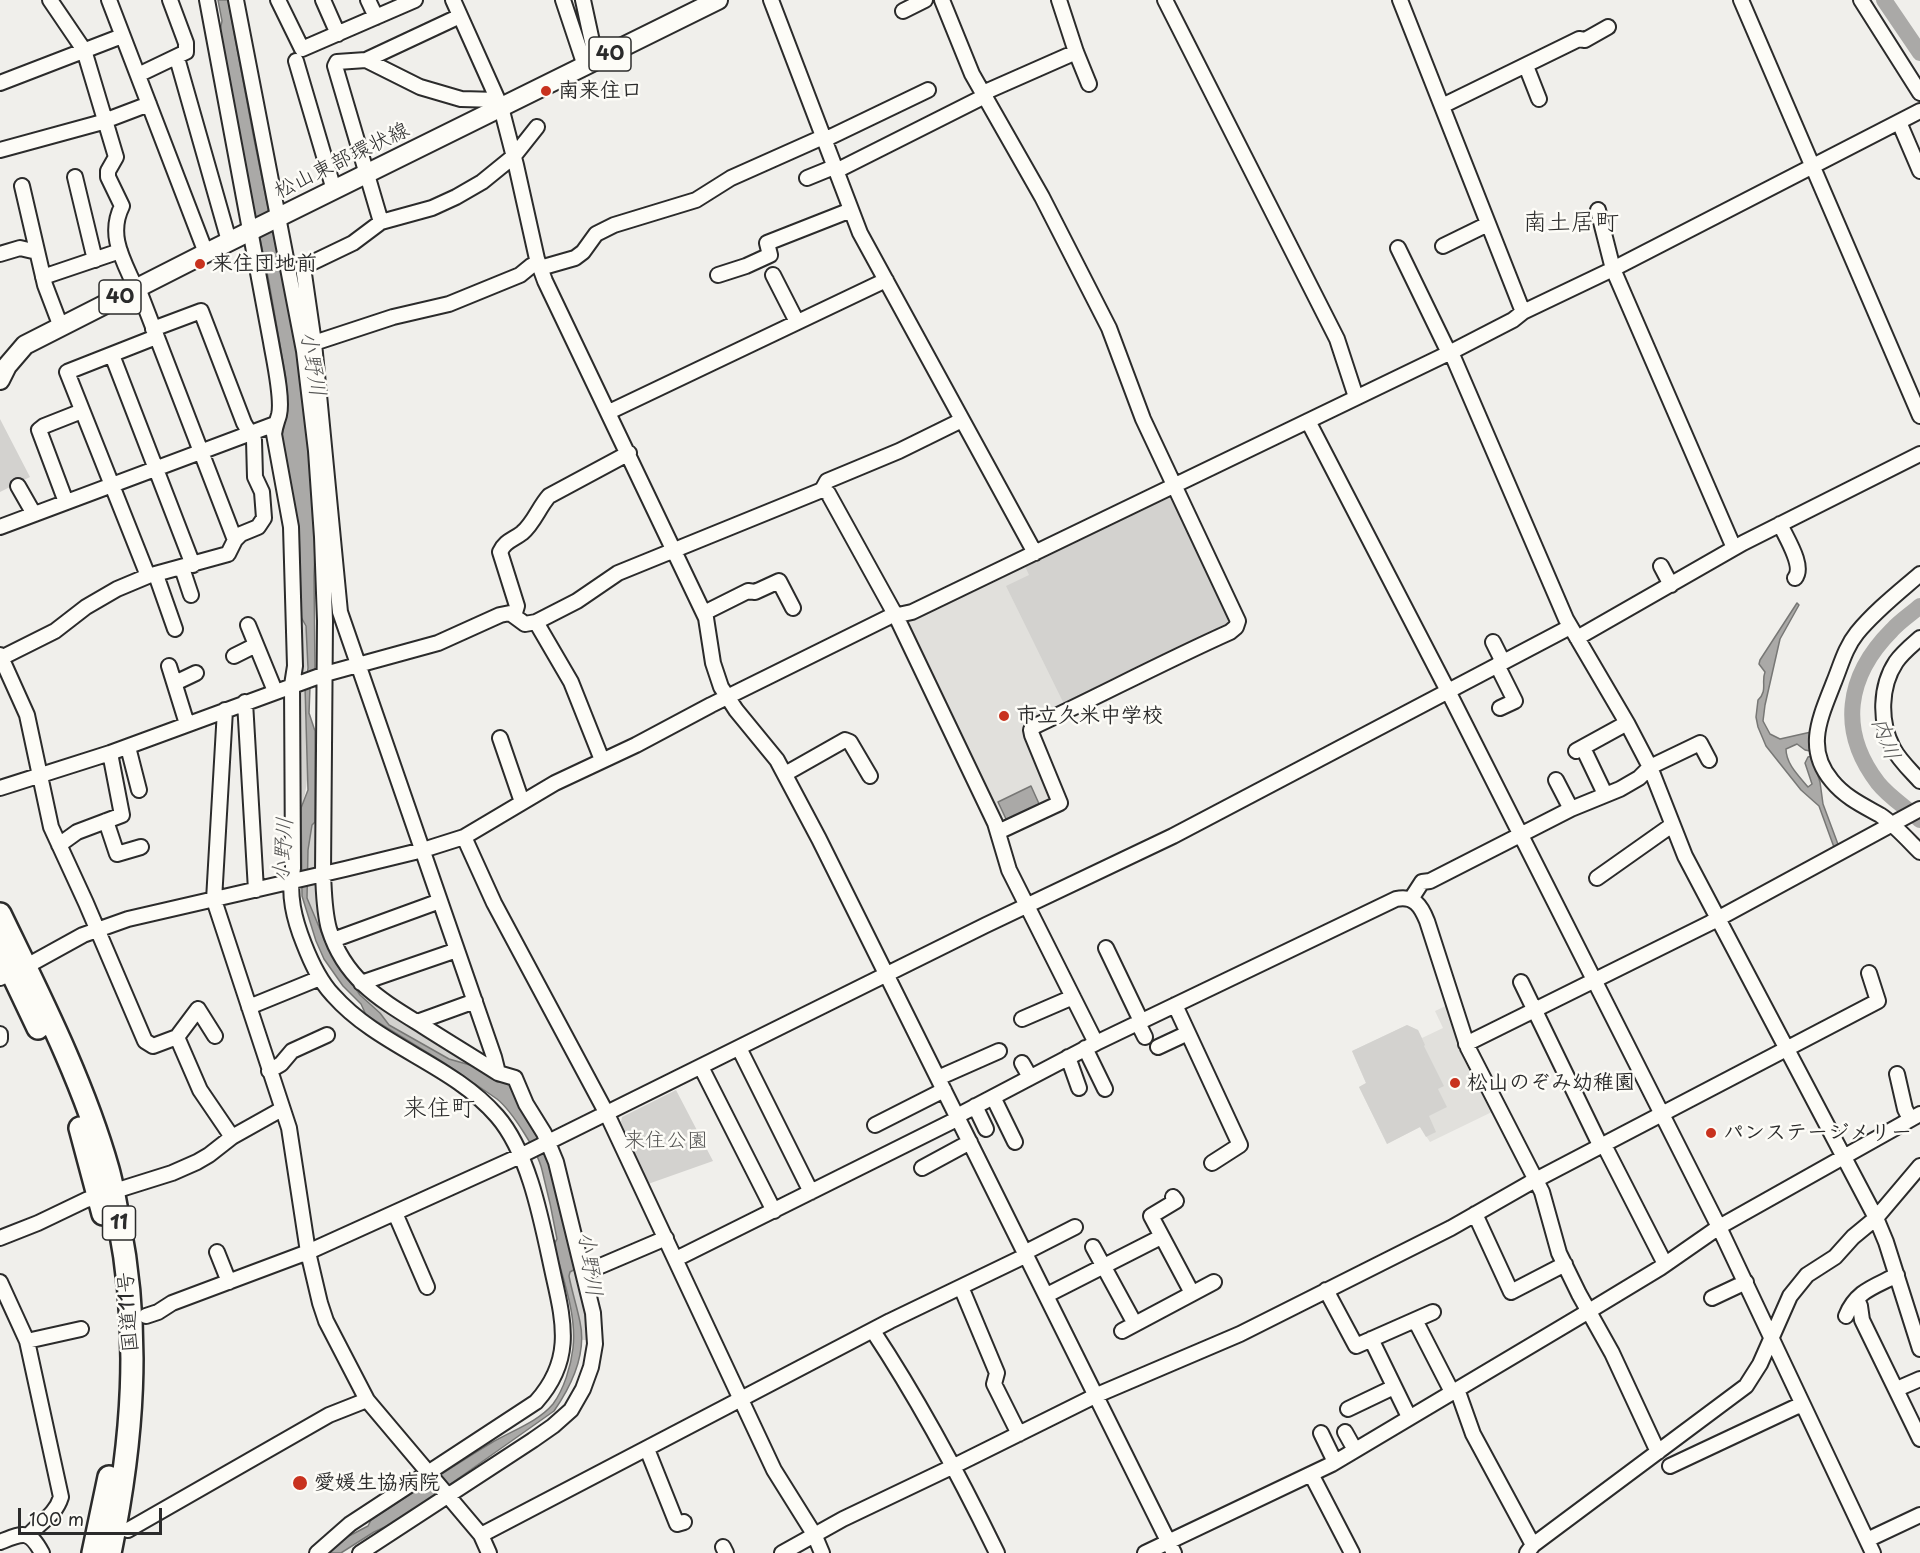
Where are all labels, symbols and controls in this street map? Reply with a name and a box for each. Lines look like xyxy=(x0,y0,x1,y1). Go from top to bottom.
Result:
road number: 40 xyxy=(589,37,631,71)
place label: 南来住口 xyxy=(558,78,642,104)
marker: 南来住口 xyxy=(539,84,553,98)
street label: 松山東部環状線 xyxy=(270,117,414,205)
district label: 南土居町 xyxy=(1523,209,1619,237)
place label: 来住団地前 xyxy=(212,251,317,277)
marker: 来住団地前 xyxy=(193,257,207,271)
road number: 40 xyxy=(99,280,141,314)
water label: 小野川 xyxy=(294,329,330,399)
place label: 市立久米中学校 xyxy=(1016,703,1163,729)
marker: 市立久米中学校 xyxy=(997,709,1011,723)
water label: 内川 xyxy=(1865,714,1905,764)
water label: 小野川 xyxy=(269,816,299,884)
place label: 松山のぞみ幼稚園 xyxy=(1467,1070,1635,1096)
marker: 松山のぞみ幼稚園 xyxy=(1448,1076,1462,1090)
district label: 来住町 xyxy=(403,1095,475,1123)
place label: パンステージメリー xyxy=(1723,1120,1912,1146)
marker: パンステージメリー xyxy=(1704,1126,1718,1140)
park label: 来住公園 xyxy=(624,1128,708,1154)
road number: 11 xyxy=(102,1206,136,1240)
water label: 小野川 xyxy=(571,1229,607,1299)
street label: 国道11号 xyxy=(114,1271,144,1353)
place label: 愛媛生協病院 xyxy=(314,1470,440,1496)
marker: 愛媛生協病院 xyxy=(291,1474,309,1492)
scale bar xyxy=(21,1496,165,1534)
text: 100 m xyxy=(29,1505,84,1532)

